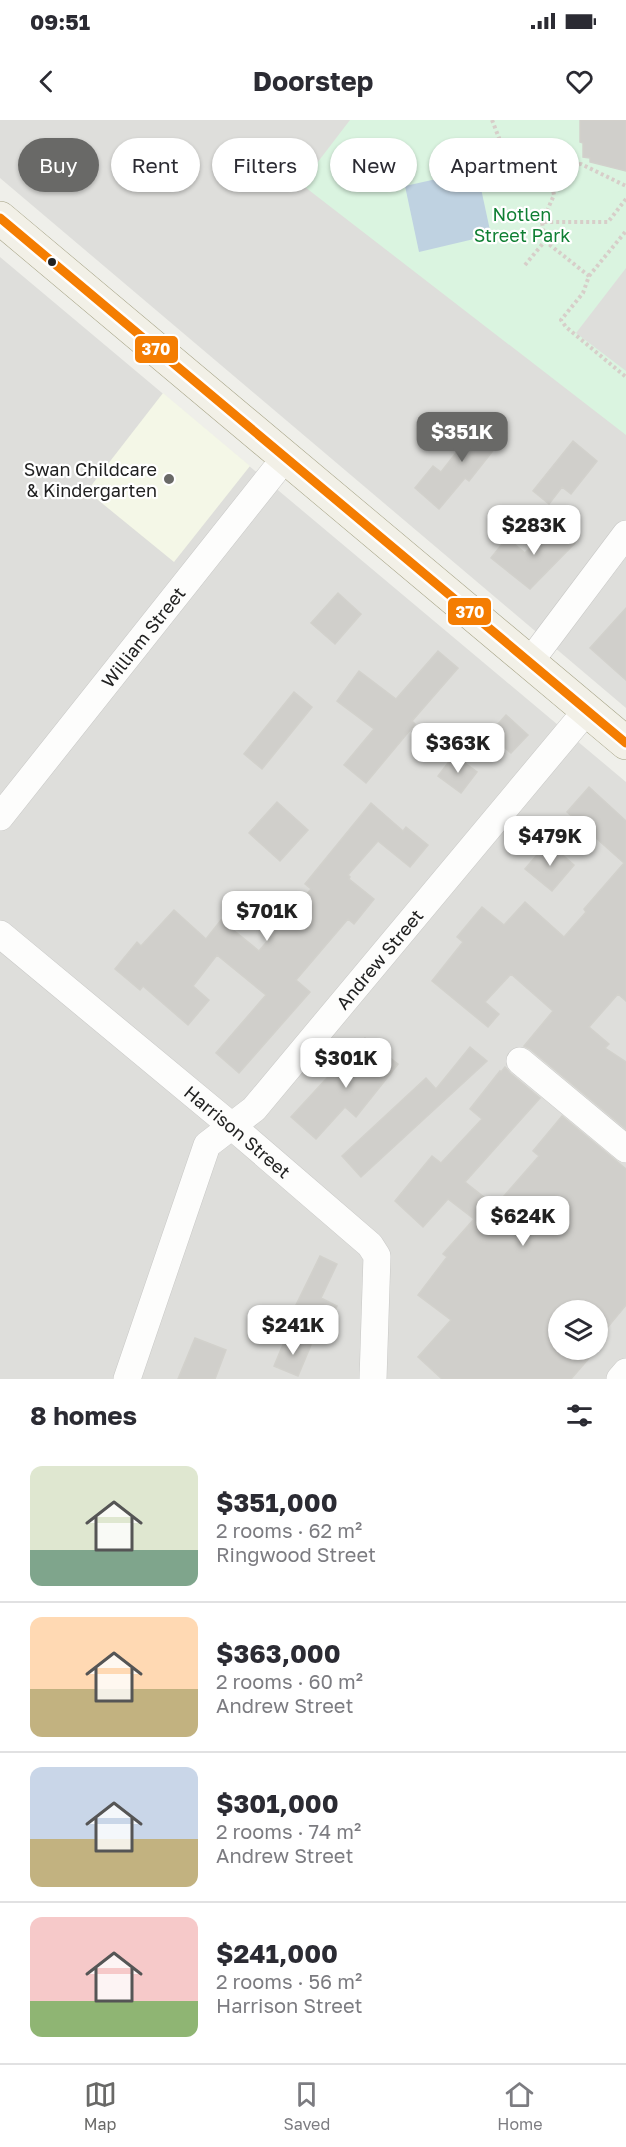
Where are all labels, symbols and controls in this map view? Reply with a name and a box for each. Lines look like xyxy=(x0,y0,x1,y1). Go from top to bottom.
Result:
text: 09:51 xyxy=(30,8,90,35)
icon: back xyxy=(30,65,63,98)
text: Doorstep xyxy=(253,65,373,97)
icon: heart xyxy=(563,65,596,98)
chip: Buy xyxy=(18,138,99,192)
chip: Rent xyxy=(111,138,200,192)
chip: Filters xyxy=(212,138,318,192)
chip: New xyxy=(330,138,417,192)
chip: Apartment xyxy=(429,138,579,192)
park label: Notlen Street Park xyxy=(474,203,570,246)
unlabelled marker xyxy=(46,256,58,268)
line badge: 370 xyxy=(134,335,179,364)
text: 370 xyxy=(142,339,170,359)
pin: $351K xyxy=(420,412,504,463)
text: $351K xyxy=(431,419,493,443)
place label: Swan Childcare & Kindergarten xyxy=(24,458,157,501)
marker: Swan Childcare & Kindergarten xyxy=(162,472,176,486)
pin: $283K xyxy=(492,505,576,556)
text: $283K xyxy=(501,512,567,536)
street label: William Street xyxy=(96,582,190,692)
line badge: 370 xyxy=(447,597,492,626)
text: 370 xyxy=(456,602,484,622)
pin: $363K xyxy=(416,723,500,774)
text: $363K xyxy=(426,730,491,754)
pin: $479K xyxy=(508,816,592,867)
text: $479K xyxy=(518,823,582,847)
pin: $701K xyxy=(225,891,309,942)
text: $701K xyxy=(236,898,298,922)
street label: Andrew Street xyxy=(331,904,427,1013)
pin: $301K xyxy=(304,1038,388,1089)
text: $301K xyxy=(314,1045,378,1069)
street label: Harrison Street xyxy=(180,1081,295,1183)
pin: $624K xyxy=(481,1196,565,1247)
text: $624K xyxy=(490,1203,556,1227)
map controls xyxy=(548,1300,608,1360)
button: layers xyxy=(548,1300,608,1360)
pin: $241K xyxy=(251,1305,335,1356)
text: $241K xyxy=(262,1312,324,1336)
icon: filters xyxy=(563,1399,596,1432)
text: 8 homes xyxy=(30,1400,137,1431)
text: $351,000 xyxy=(216,1487,338,1518)
icon: home xyxy=(78,1490,150,1562)
text: 2 rooms · 62 m² xyxy=(216,1518,362,1542)
text: Ringwood Street xyxy=(216,1542,376,1566)
text: $363,000 xyxy=(216,1638,341,1669)
icon: home xyxy=(78,1641,150,1713)
text: 2 rooms · 60 m² xyxy=(216,1669,363,1693)
text: Andrew Street xyxy=(216,1693,353,1717)
text: $301,000 xyxy=(216,1788,339,1819)
icon: home xyxy=(78,1791,150,1863)
text: 2 rooms · 74 m² xyxy=(216,1819,361,1843)
text: Andrew Street xyxy=(216,1843,353,1867)
text: $241,000 xyxy=(216,1938,338,1969)
icon: home xyxy=(78,1941,150,2013)
text: 2 rooms · 56 m² xyxy=(216,1969,362,1993)
text: Harrison Street xyxy=(216,1993,363,2017)
tab: Map xyxy=(84,2078,117,2134)
tab: Saved xyxy=(284,2078,330,2134)
tab: Home xyxy=(497,2078,542,2134)

